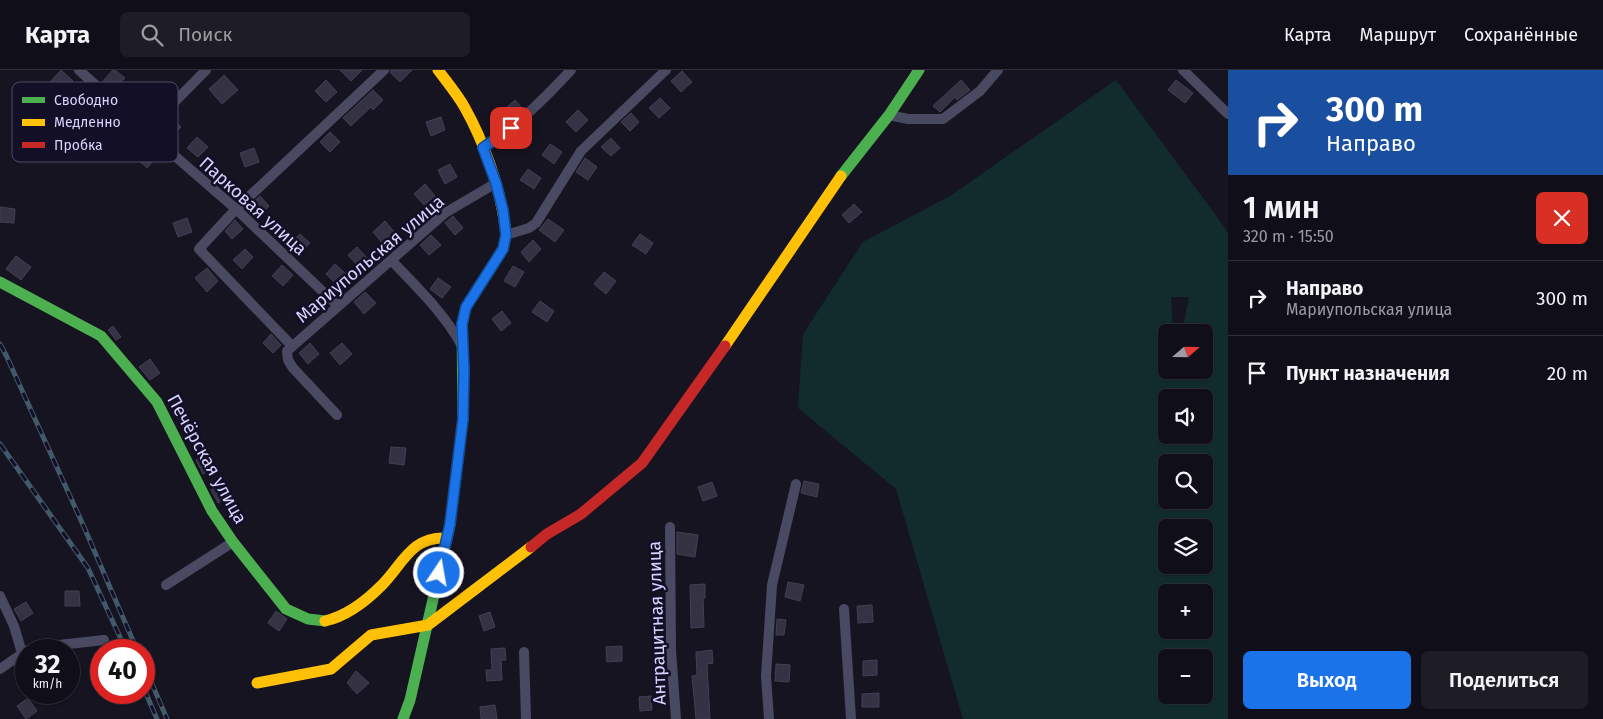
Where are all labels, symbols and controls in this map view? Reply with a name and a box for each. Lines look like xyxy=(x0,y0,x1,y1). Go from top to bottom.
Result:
search box xyxy=(120,12,470,57)
text: Карта xyxy=(25,21,90,49)
icon: search xyxy=(138,21,166,49)
text: Поиск xyxy=(178,23,232,46)
text: Карта xyxy=(1284,24,1332,46)
text: Маршрут xyxy=(1360,24,1436,46)
text: Сохранённые xyxy=(1464,24,1578,46)
legend xyxy=(12,82,178,162)
text: 300 m xyxy=(1326,88,1423,130)
icon: right xyxy=(1243,90,1308,155)
text: Свободно xyxy=(54,92,118,109)
pin xyxy=(490,107,532,149)
text: Медленно xyxy=(54,114,121,131)
icon: arrive xyxy=(497,114,525,142)
text: Направо xyxy=(1326,130,1416,157)
text: Пробка xyxy=(54,137,103,154)
street label: Парковая улица xyxy=(195,152,311,260)
street label: Мариупольская улица xyxy=(291,190,449,328)
text: 1 мин xyxy=(1243,190,1320,226)
button: close xyxy=(1536,192,1588,244)
text: 320 m · 15:50 xyxy=(1243,227,1334,246)
text: Направо xyxy=(1286,277,1363,300)
icon: right xyxy=(1243,284,1271,312)
text: 300 m xyxy=(1536,287,1588,310)
text: Мариупольская улица xyxy=(1286,300,1452,319)
north arrow xyxy=(1158,324,1212,379)
map controls xyxy=(1158,324,1213,704)
icon: arrive xyxy=(1243,359,1271,387)
text: Пункт назначения xyxy=(1286,362,1450,385)
text: 20 m xyxy=(1547,362,1588,385)
button: sound xyxy=(1158,389,1213,444)
street label: Печёрская улица xyxy=(162,390,252,528)
button: search xyxy=(1158,454,1213,509)
button: layers xyxy=(1158,519,1213,574)
street label: Антрацитная улица xyxy=(643,541,671,705)
position arrow xyxy=(412,546,464,598)
button: + xyxy=(1158,584,1213,639)
speed limit sign: 40 xyxy=(90,639,155,704)
button: − xyxy=(1158,649,1213,704)
text: 32 xyxy=(35,650,60,680)
button: Выход xyxy=(1243,651,1411,709)
button: Поделиться xyxy=(1421,651,1588,709)
text: km/h xyxy=(33,677,62,691)

